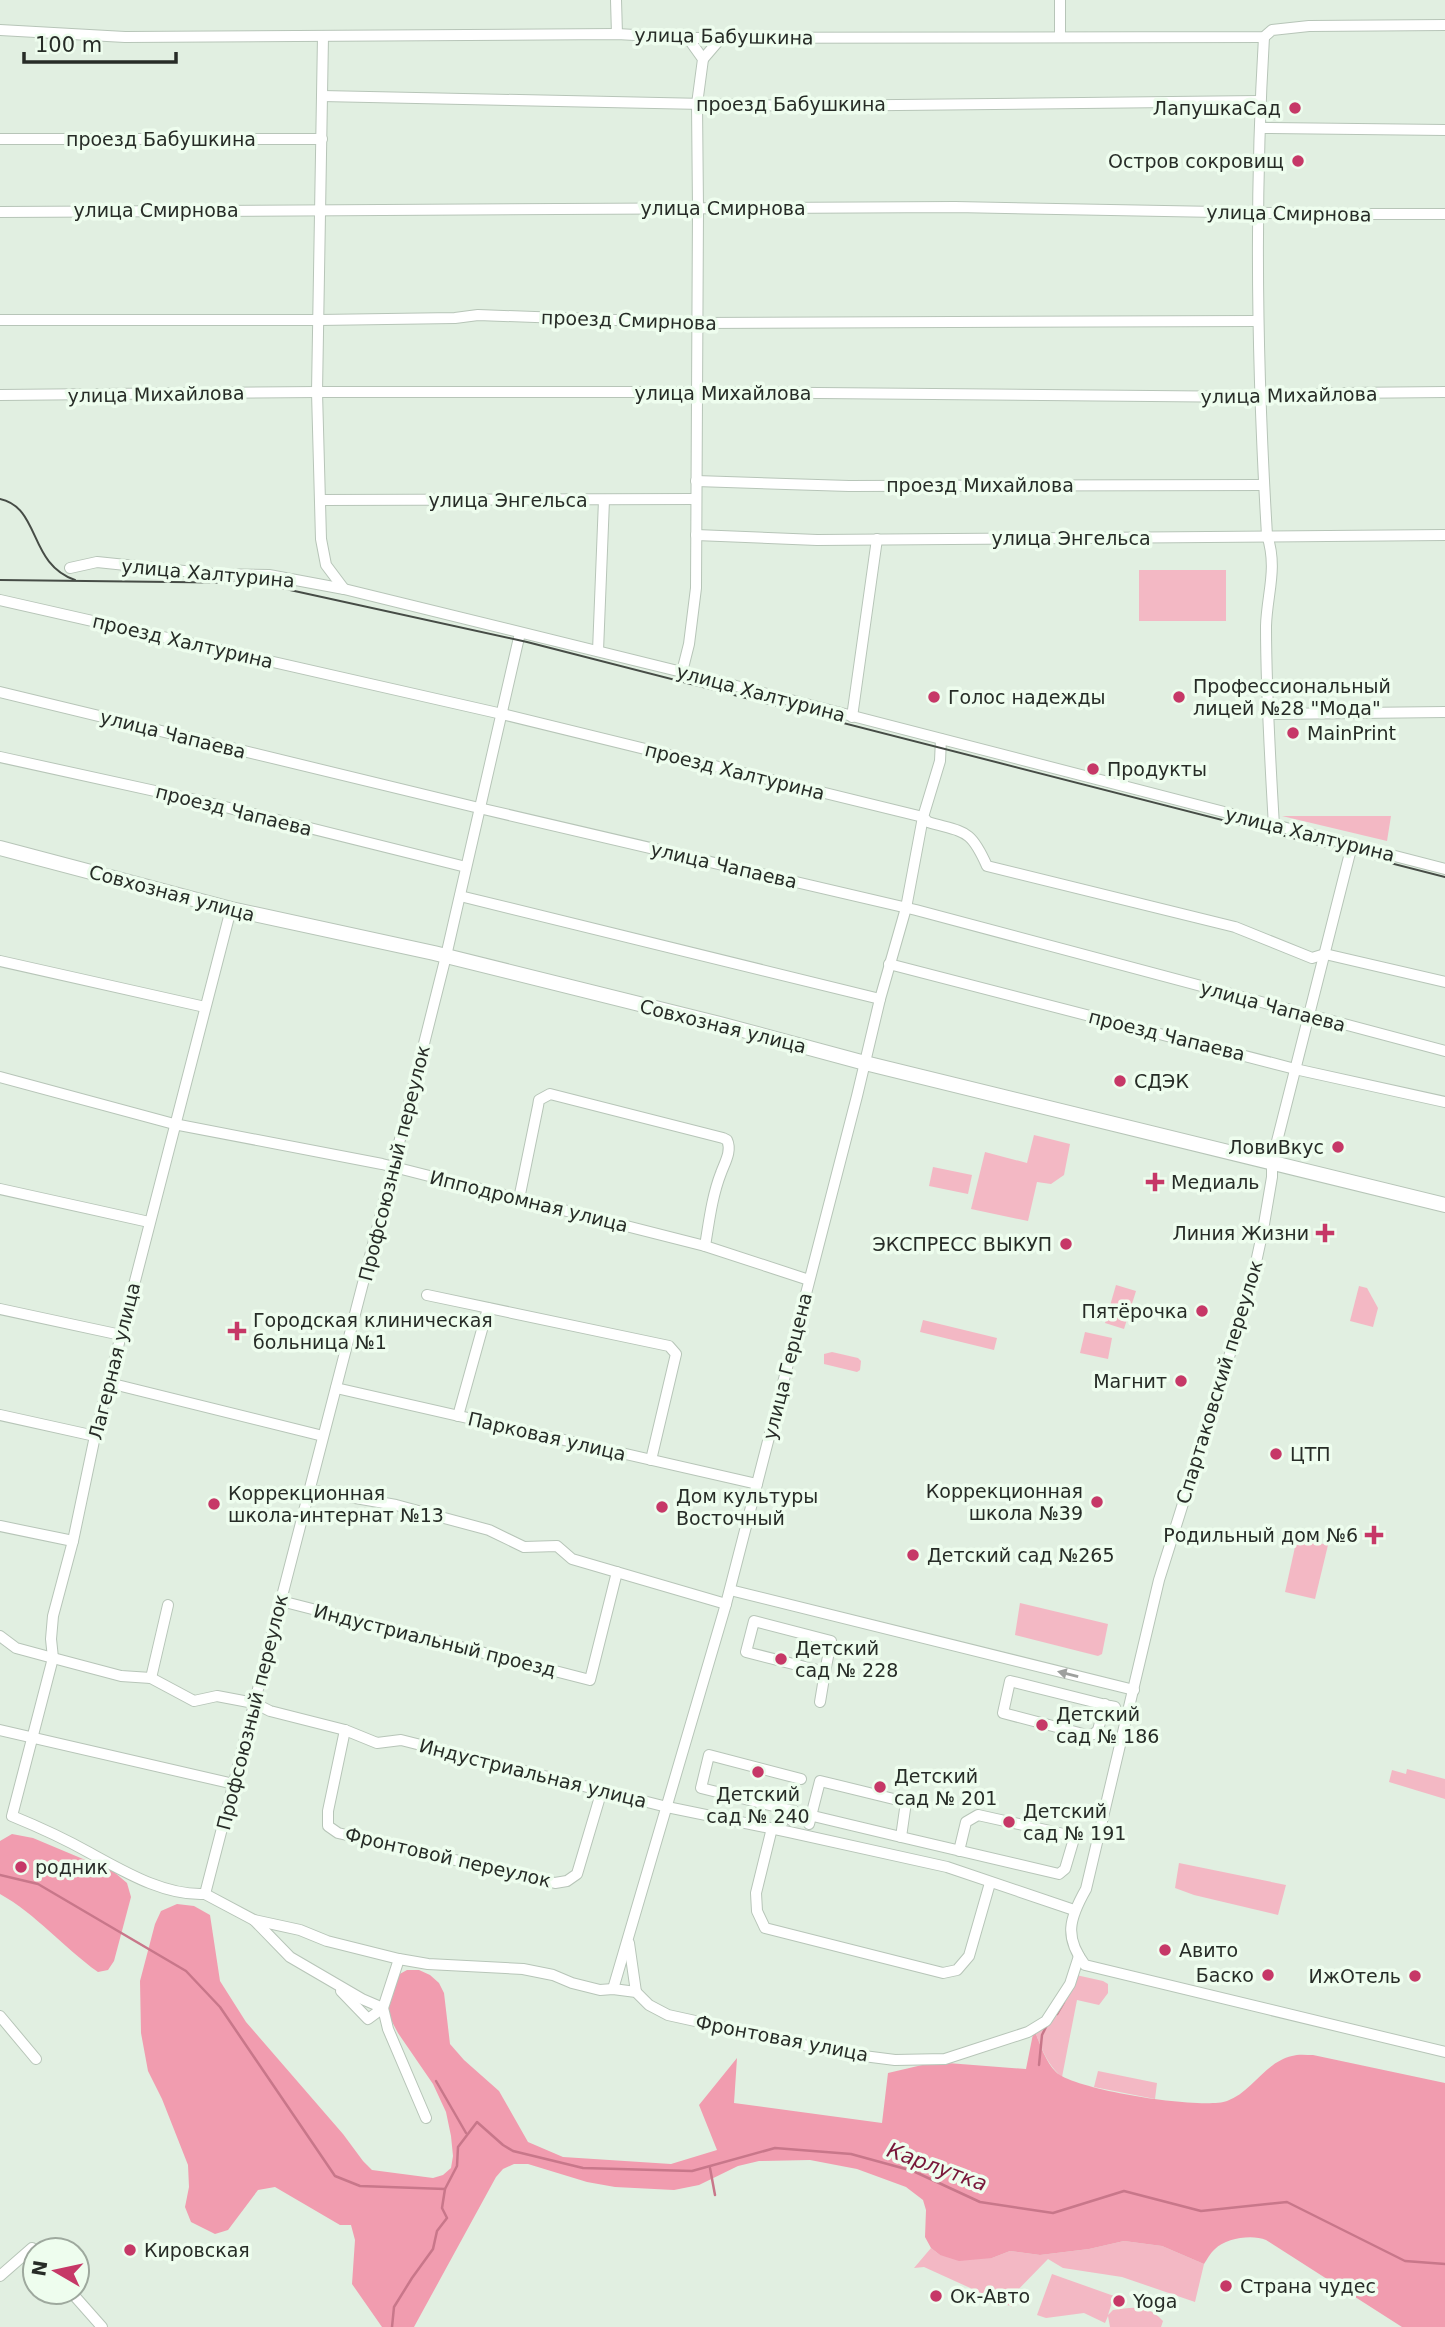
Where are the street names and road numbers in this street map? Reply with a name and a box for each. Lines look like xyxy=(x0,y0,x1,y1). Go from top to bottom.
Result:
street label: улица Бабушкина xyxy=(634,23,814,49)
street label: проезд Бабушкина xyxy=(696,93,886,115)
street label: проезд Бабушкина xyxy=(66,128,256,150)
street label: улица Смирнова xyxy=(640,197,806,219)
street label: улица Смирнова xyxy=(73,199,239,221)
street label: улица Смирнова xyxy=(1206,201,1372,225)
street label: проезд Смирнова xyxy=(541,306,717,334)
street label: улица Михайлова xyxy=(67,381,245,407)
street label: улица Михайлова xyxy=(635,382,811,404)
street label: улица Михайлова xyxy=(1200,382,1378,408)
street label: проезд Михайлова xyxy=(886,474,1074,496)
street label: улица Энгельса xyxy=(428,489,588,511)
street label: улица Энгельса xyxy=(991,527,1151,549)
street label: улица Халтурина xyxy=(120,554,296,592)
street label: проезд Халтурина xyxy=(91,610,275,672)
street label: улица Халтурина xyxy=(674,660,848,726)
street label: улица Чапаева xyxy=(98,705,248,763)
street label: проезд Халтурина xyxy=(643,738,827,804)
street label: проезд Чапаева xyxy=(154,780,314,840)
street label: улица Халтурина xyxy=(1223,802,1397,866)
street label: улица Чапаева xyxy=(649,837,799,893)
street label: Совхозная улица xyxy=(87,860,257,926)
street label: улица Чапаева xyxy=(1198,976,1348,1036)
street label: Совхозная улица xyxy=(637,995,809,1057)
street label: проезд Чапаева xyxy=(1087,1005,1247,1065)
street label: Профсоюзный переулок xyxy=(354,1043,434,1283)
street label: Ипподромная улица xyxy=(428,1166,630,1236)
street label: Спартаковский переулок xyxy=(1171,1258,1267,1506)
street label: Лагерная улица xyxy=(84,1280,144,1442)
street label: улица Герцена xyxy=(758,1290,816,1442)
street label: Парковая улица xyxy=(466,1407,628,1465)
street label: Профсоюзный переулок xyxy=(212,1592,292,1832)
street label: Индустриальный проезд xyxy=(312,1599,558,1681)
street label: Индустриальная улица xyxy=(417,1734,649,1812)
street label: Фронтовой переулок xyxy=(343,1823,553,1891)
street label: Фронтовая улица xyxy=(694,2010,870,2066)

